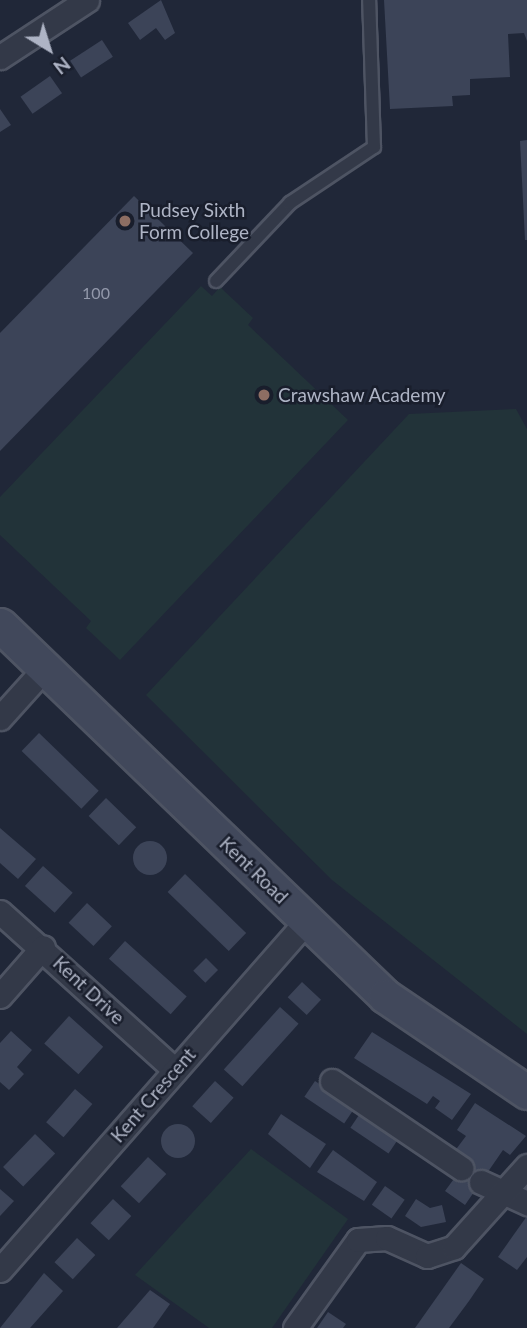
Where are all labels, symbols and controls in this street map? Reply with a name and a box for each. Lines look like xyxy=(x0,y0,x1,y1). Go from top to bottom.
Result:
north arrow xyxy=(14,14,84,84)
text: N xyxy=(49,52,75,80)
place label: Pudsey Sixth Form College xyxy=(139,199,249,243)
marker: Pudsey Sixth Form College xyxy=(117,213,133,229)
house number: 100 xyxy=(82,283,110,303)
place label: Crawshaw Academy xyxy=(278,384,447,406)
marker: Crawshaw Academy xyxy=(256,387,272,403)
street label: Kent Road xyxy=(215,832,293,908)
street label: Kent Drive xyxy=(49,951,129,1029)
street label: Kent Crescent xyxy=(106,1043,200,1147)

